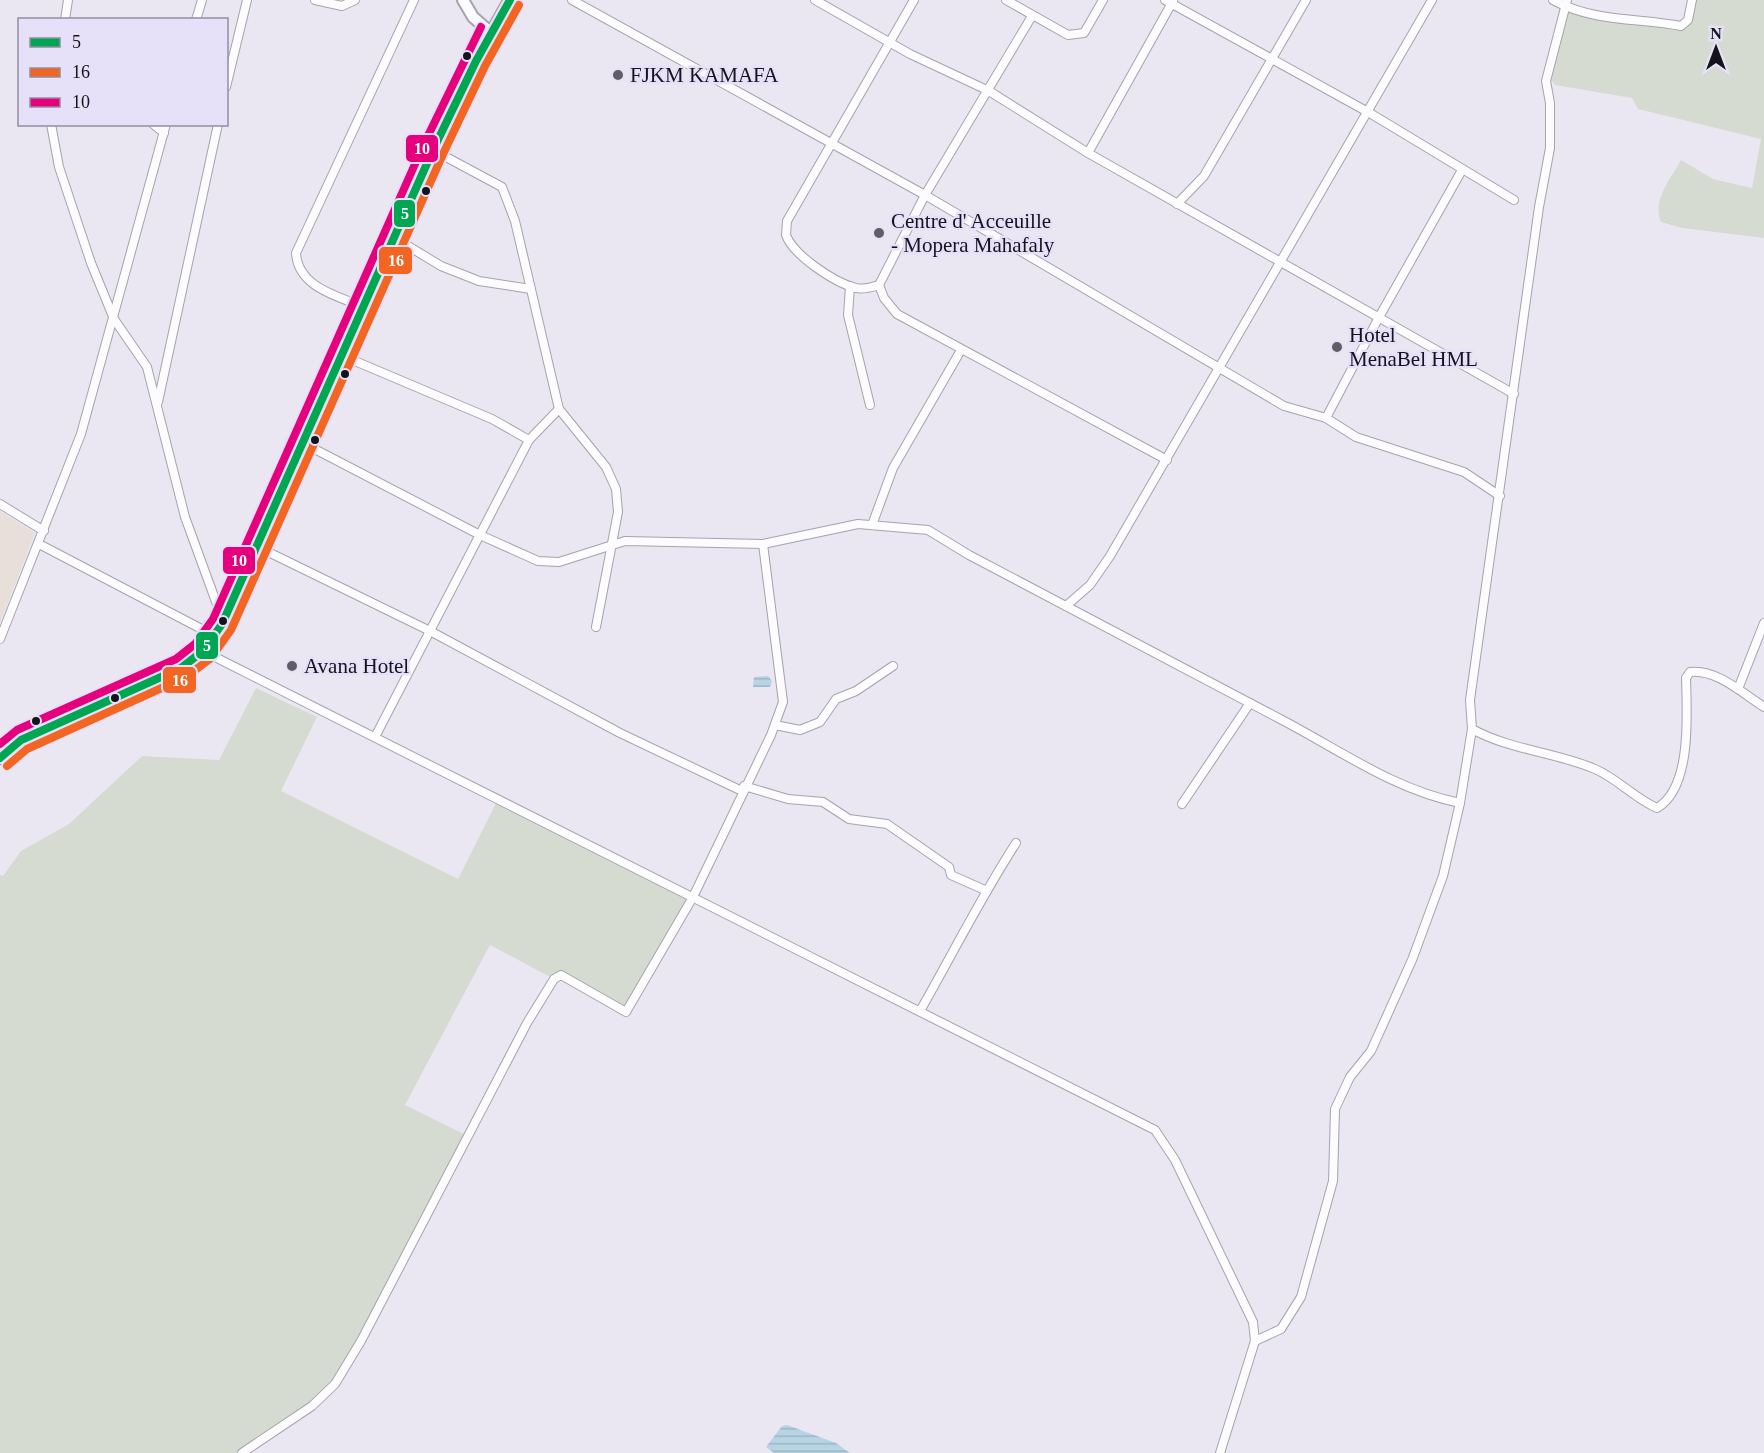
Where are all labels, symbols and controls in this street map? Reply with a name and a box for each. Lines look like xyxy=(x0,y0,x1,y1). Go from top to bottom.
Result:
legend xyxy=(18,18,228,126)
north arrow xyxy=(1686,18,1746,78)
text: N xyxy=(1710,25,1722,42)
text: 5 xyxy=(72,32,81,52)
unlabelled marker xyxy=(461,50,473,62)
text: 16 xyxy=(72,62,90,82)
place label: FJKM KAMAFA xyxy=(630,63,779,87)
marker: FJKM KAMAFA xyxy=(611,68,625,82)
text: 10 xyxy=(72,92,90,112)
line badge: 10 xyxy=(405,134,439,163)
text: 10 xyxy=(414,140,430,157)
unlabelled marker xyxy=(420,185,432,197)
line badge: 5 xyxy=(393,199,416,228)
text: 5 xyxy=(401,205,409,222)
place label: Centre d' Acceuille - Mopera Mahafaly xyxy=(891,209,1055,257)
marker: Centre d' Acceuille - Mopera Mahafaly xyxy=(872,226,886,240)
line badge: 16 xyxy=(378,246,413,275)
text: 16 xyxy=(388,252,404,269)
place label: Hotel MenaBel HML xyxy=(1349,323,1478,371)
marker: Hotel MenaBel HML xyxy=(1330,340,1344,354)
unlabelled marker xyxy=(339,368,351,380)
unlabelled marker xyxy=(309,434,321,446)
line badge: 10 xyxy=(222,546,256,575)
text: 10 xyxy=(231,552,247,569)
unlabelled marker xyxy=(217,615,229,627)
line badge: 5 xyxy=(195,631,219,660)
text: 5 xyxy=(203,637,211,654)
place label: Avana Hotel xyxy=(304,654,409,678)
marker: Avana Hotel xyxy=(285,659,299,673)
line badge: 16 xyxy=(162,666,197,694)
text: 16 xyxy=(172,672,188,689)
unlabelled marker xyxy=(109,692,121,704)
unlabelled marker xyxy=(30,715,42,727)

